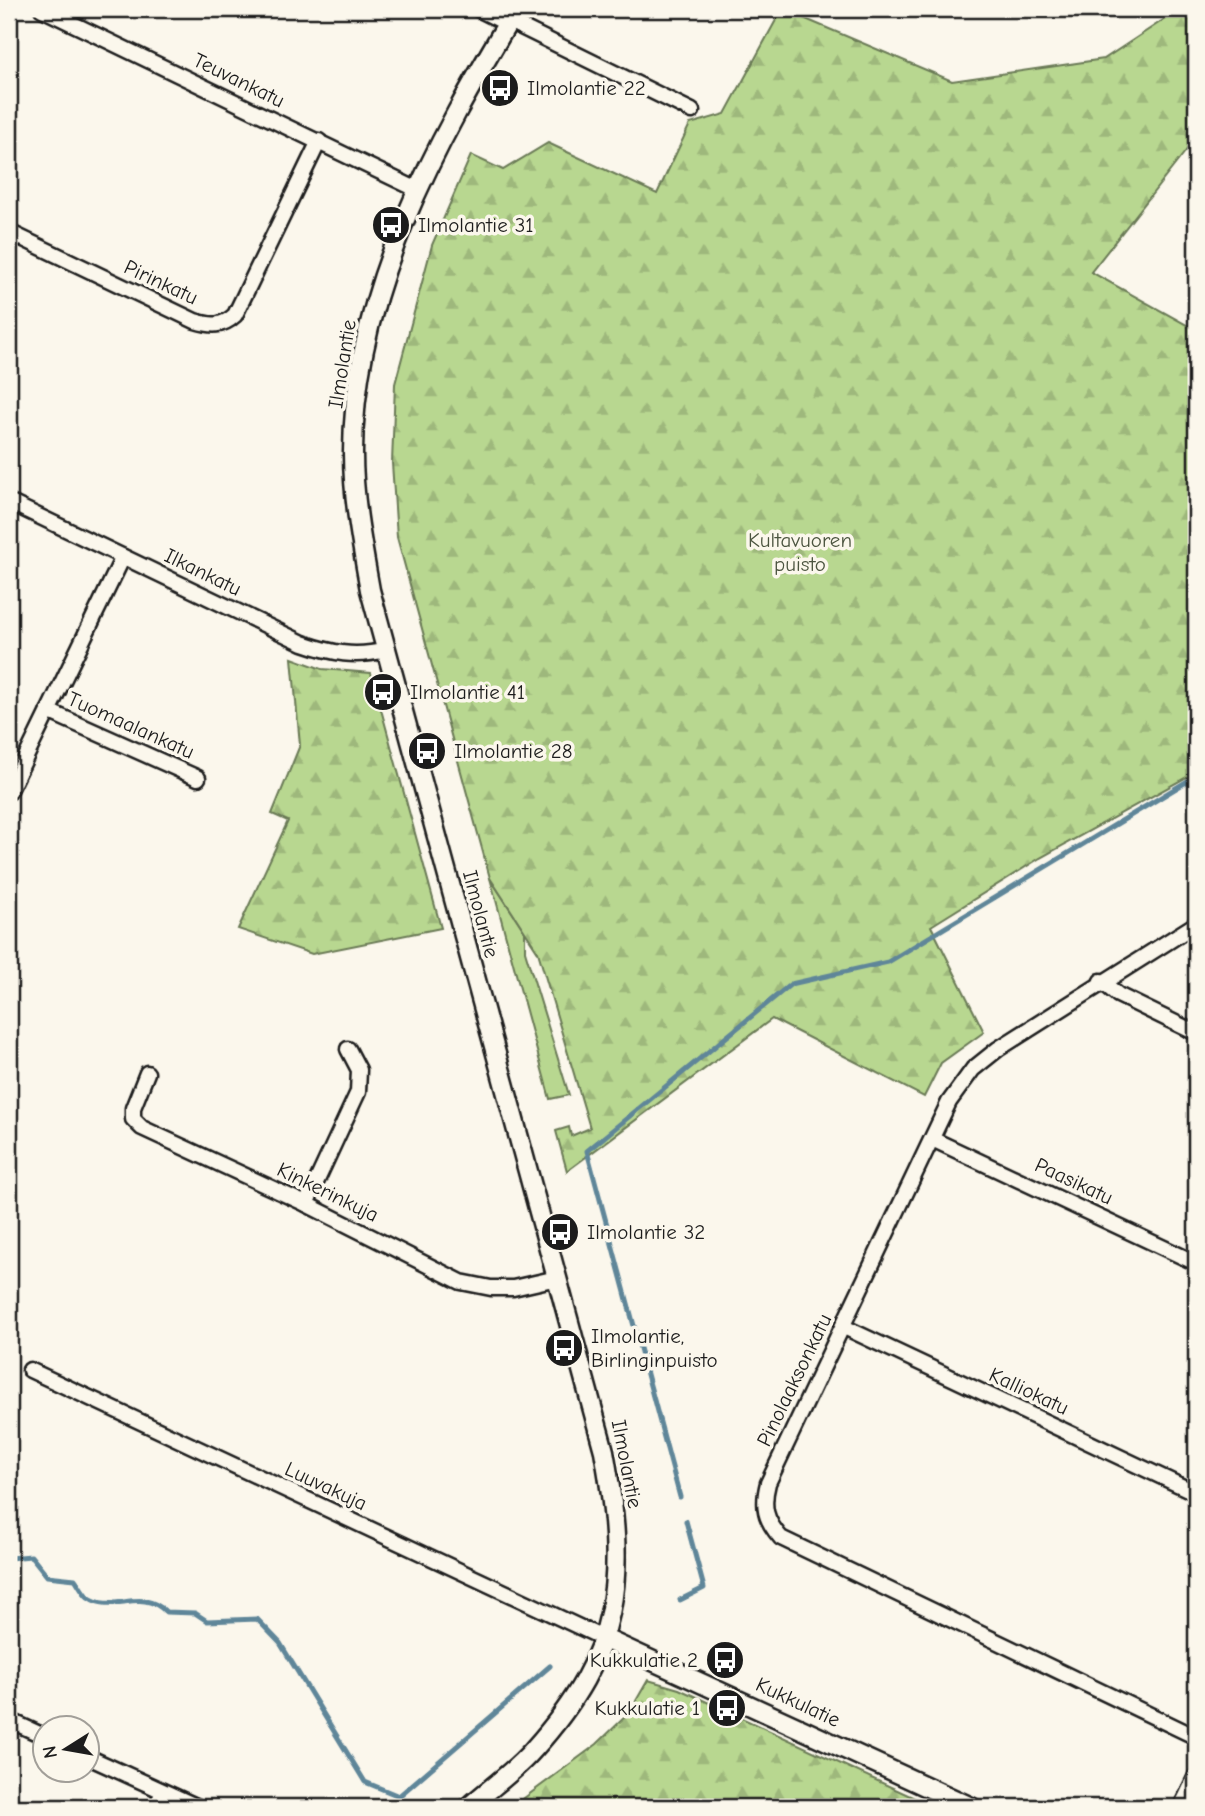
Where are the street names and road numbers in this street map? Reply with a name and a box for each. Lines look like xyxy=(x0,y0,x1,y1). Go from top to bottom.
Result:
street label: Teuvankatu xyxy=(189,48,289,112)
street label: Pirinkatu xyxy=(120,255,202,309)
street label: Ilmolantie xyxy=(323,318,361,410)
street label: Ilkankatu xyxy=(161,543,245,601)
street label: Tuomaalankatu xyxy=(64,686,198,764)
street label: Ilmolantie xyxy=(458,868,504,960)
street label: Paasikatu xyxy=(1031,1153,1117,1209)
street label: Kinkerinkuja xyxy=(273,1157,383,1227)
street label: Pinolaaksonkatu xyxy=(752,1310,836,1450)
street label: Kalliokatu xyxy=(985,1362,1073,1420)
street label: Ilmolantie xyxy=(607,1418,647,1510)
street label: Luuvakuja xyxy=(281,1457,371,1515)
street label: Kukkulatie xyxy=(752,1672,844,1732)

